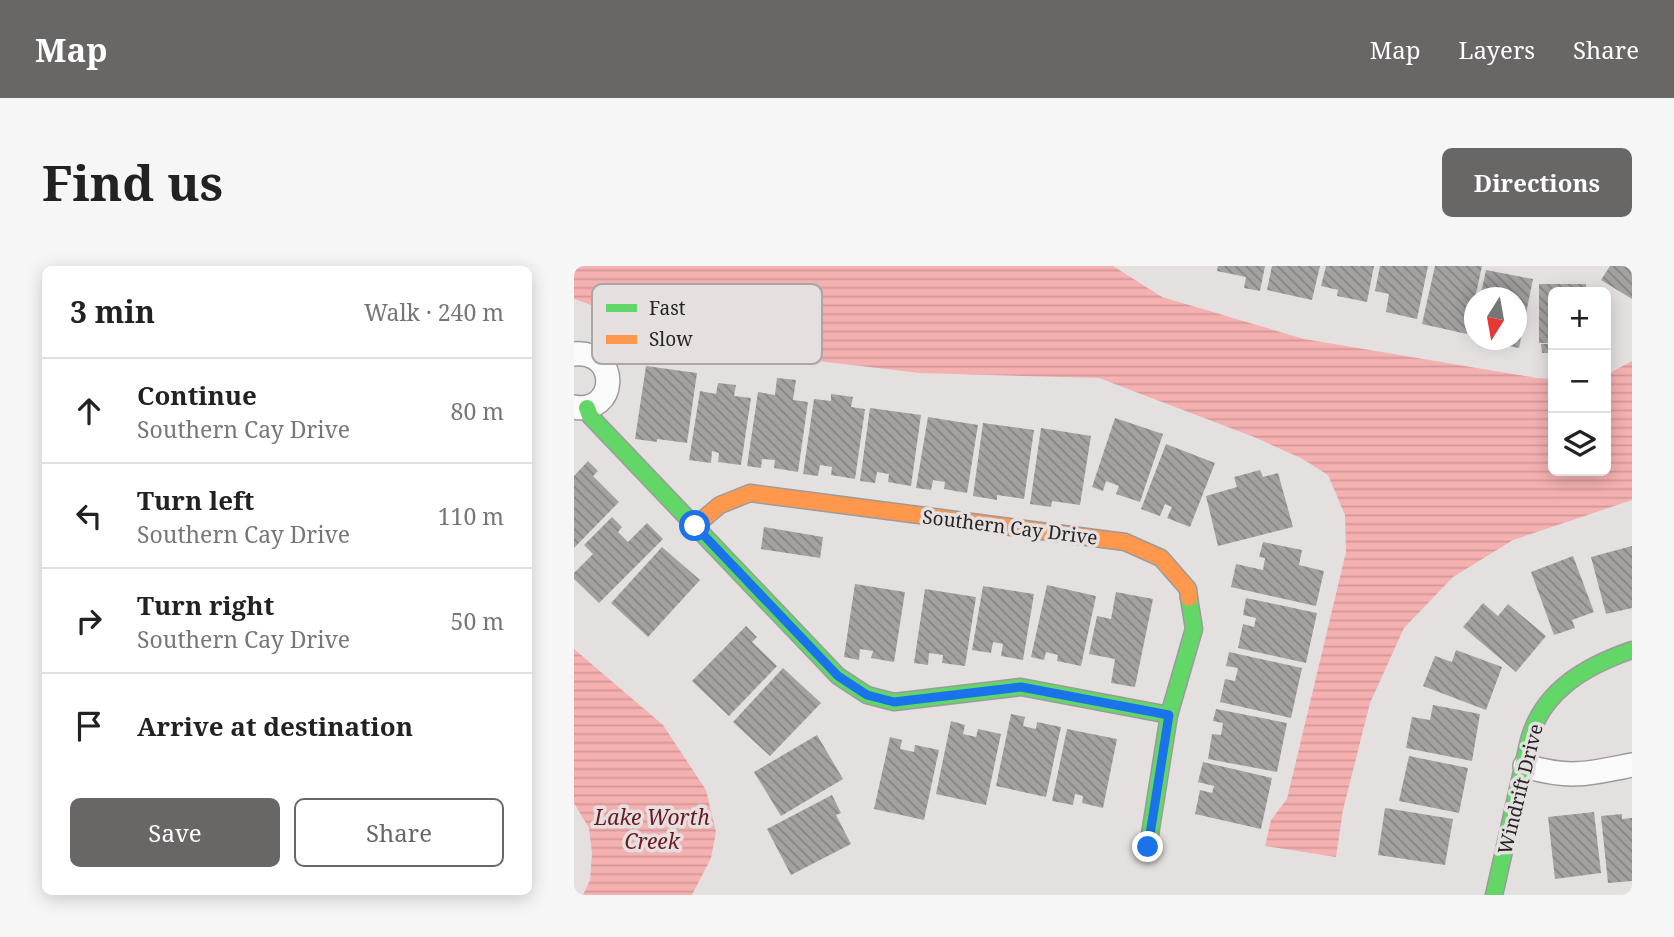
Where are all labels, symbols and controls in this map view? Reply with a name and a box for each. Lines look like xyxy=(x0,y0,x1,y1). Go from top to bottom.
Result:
text: Map xyxy=(35,27,108,72)
text: Map xyxy=(1370,33,1421,66)
text: Layers xyxy=(1459,33,1535,66)
text: Share xyxy=(1573,33,1639,66)
button: Directions xyxy=(1442,148,1632,217)
text: Find us xyxy=(42,149,223,215)
legend xyxy=(592,284,822,364)
north arrow xyxy=(1464,287,1527,350)
map controls xyxy=(1548,287,1611,476)
button: + xyxy=(1548,287,1611,350)
text: 3 min xyxy=(70,291,155,332)
text: Fast xyxy=(649,295,686,321)
text: Walk · 240 m xyxy=(364,296,504,328)
text: Slow xyxy=(649,326,693,352)
button: − xyxy=(1548,350,1611,413)
text: Continue xyxy=(137,377,257,413)
icon: ahead xyxy=(70,392,108,430)
text: 80 m xyxy=(451,395,504,427)
text: Southern Cay Drive xyxy=(137,413,350,445)
button: layers xyxy=(1548,413,1611,476)
text: Turn left xyxy=(137,482,254,518)
icon: left xyxy=(70,497,108,535)
text: 110 m xyxy=(438,500,504,532)
street label: Southern Cay Drive xyxy=(921,503,1099,551)
route start xyxy=(679,510,710,541)
text: Southern Cay Drive xyxy=(137,518,350,550)
text: Turn right xyxy=(137,587,274,623)
icon: right xyxy=(70,602,108,640)
text: 50 m xyxy=(451,605,504,637)
text: Southern Cay Drive xyxy=(137,623,350,655)
icon: arrive xyxy=(70,707,108,745)
text: Arrive at destination xyxy=(137,708,413,744)
street label: Windrift Drive xyxy=(1491,721,1549,857)
button: Save xyxy=(70,798,280,867)
button: Share xyxy=(294,798,504,867)
water label: Lake Worth Creek xyxy=(593,803,710,855)
route end xyxy=(1132,831,1163,862)

